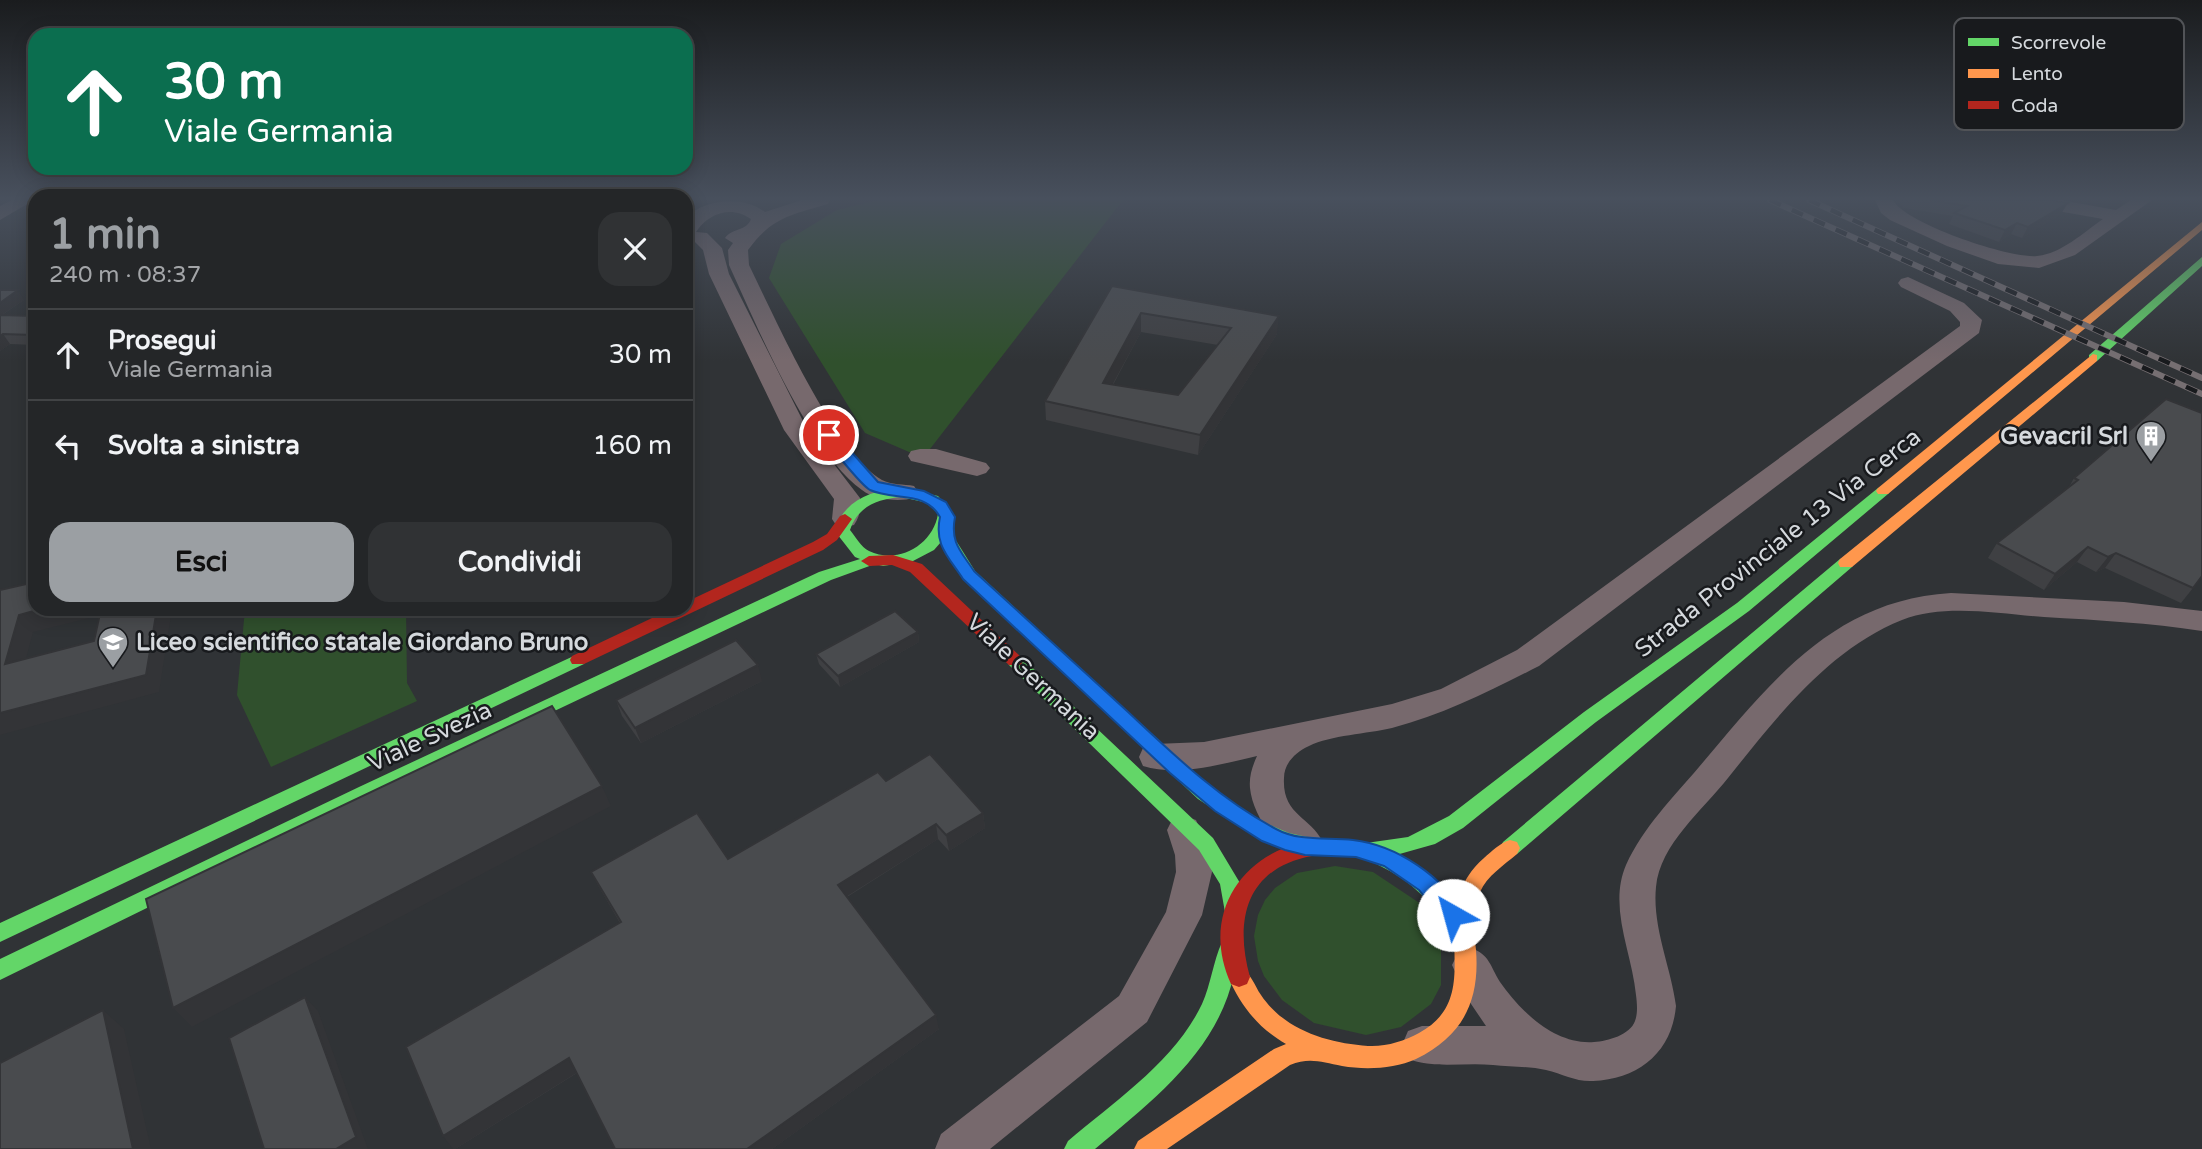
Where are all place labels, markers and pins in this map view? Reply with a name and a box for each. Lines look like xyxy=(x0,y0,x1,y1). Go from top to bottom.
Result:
pin xyxy=(799,405,859,465)
building icon: Gevacril Srl xyxy=(2134,419,2168,463)
place label: Gevacril Srl xyxy=(2000,422,2128,451)
school or university icon: Liceo scientifico statale Giordano Bruno xyxy=(96,625,130,669)
place label: Liceo scientifico statale Giordano Bruno xyxy=(136,628,588,657)

